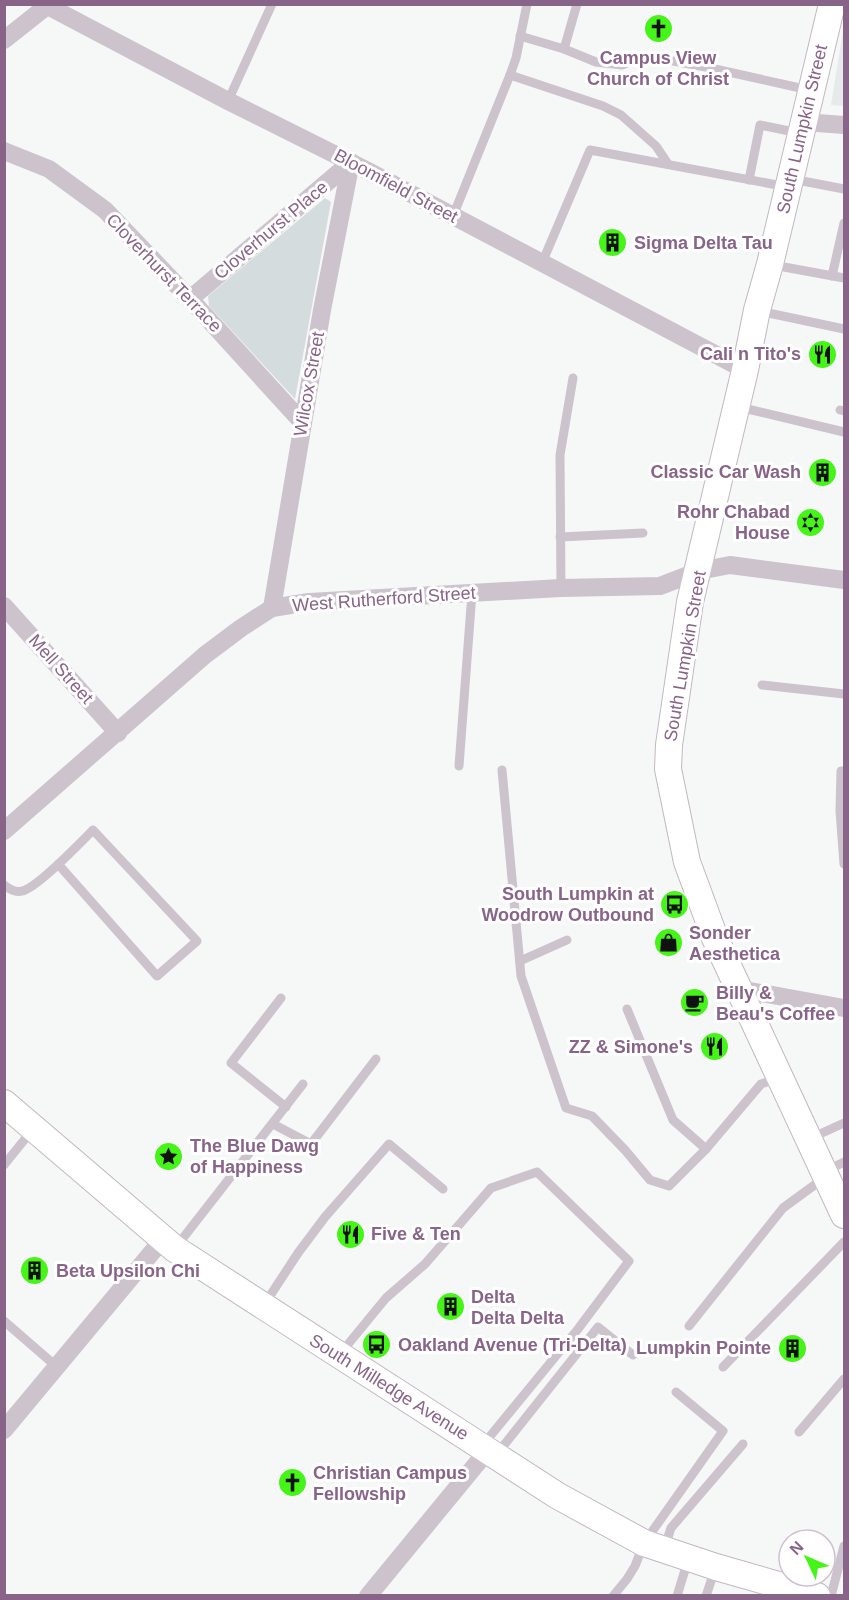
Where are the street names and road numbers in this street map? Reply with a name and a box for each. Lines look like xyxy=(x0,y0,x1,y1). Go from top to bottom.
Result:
street label: South Lumpkin Street xyxy=(773,42,831,216)
street label: Bloomfield Street xyxy=(331,145,461,227)
street label: Cloverhurst Place xyxy=(210,177,332,283)
street label: Cloverhurst Terrace xyxy=(102,210,226,336)
street label: Wilcox Street xyxy=(290,330,328,438)
street label: South Lumpkin Street xyxy=(660,569,710,743)
street label: West Rutherford Street xyxy=(292,583,476,615)
street label: Mell Street xyxy=(25,630,97,708)
street label: South Milledge Avenue xyxy=(306,1330,472,1444)

